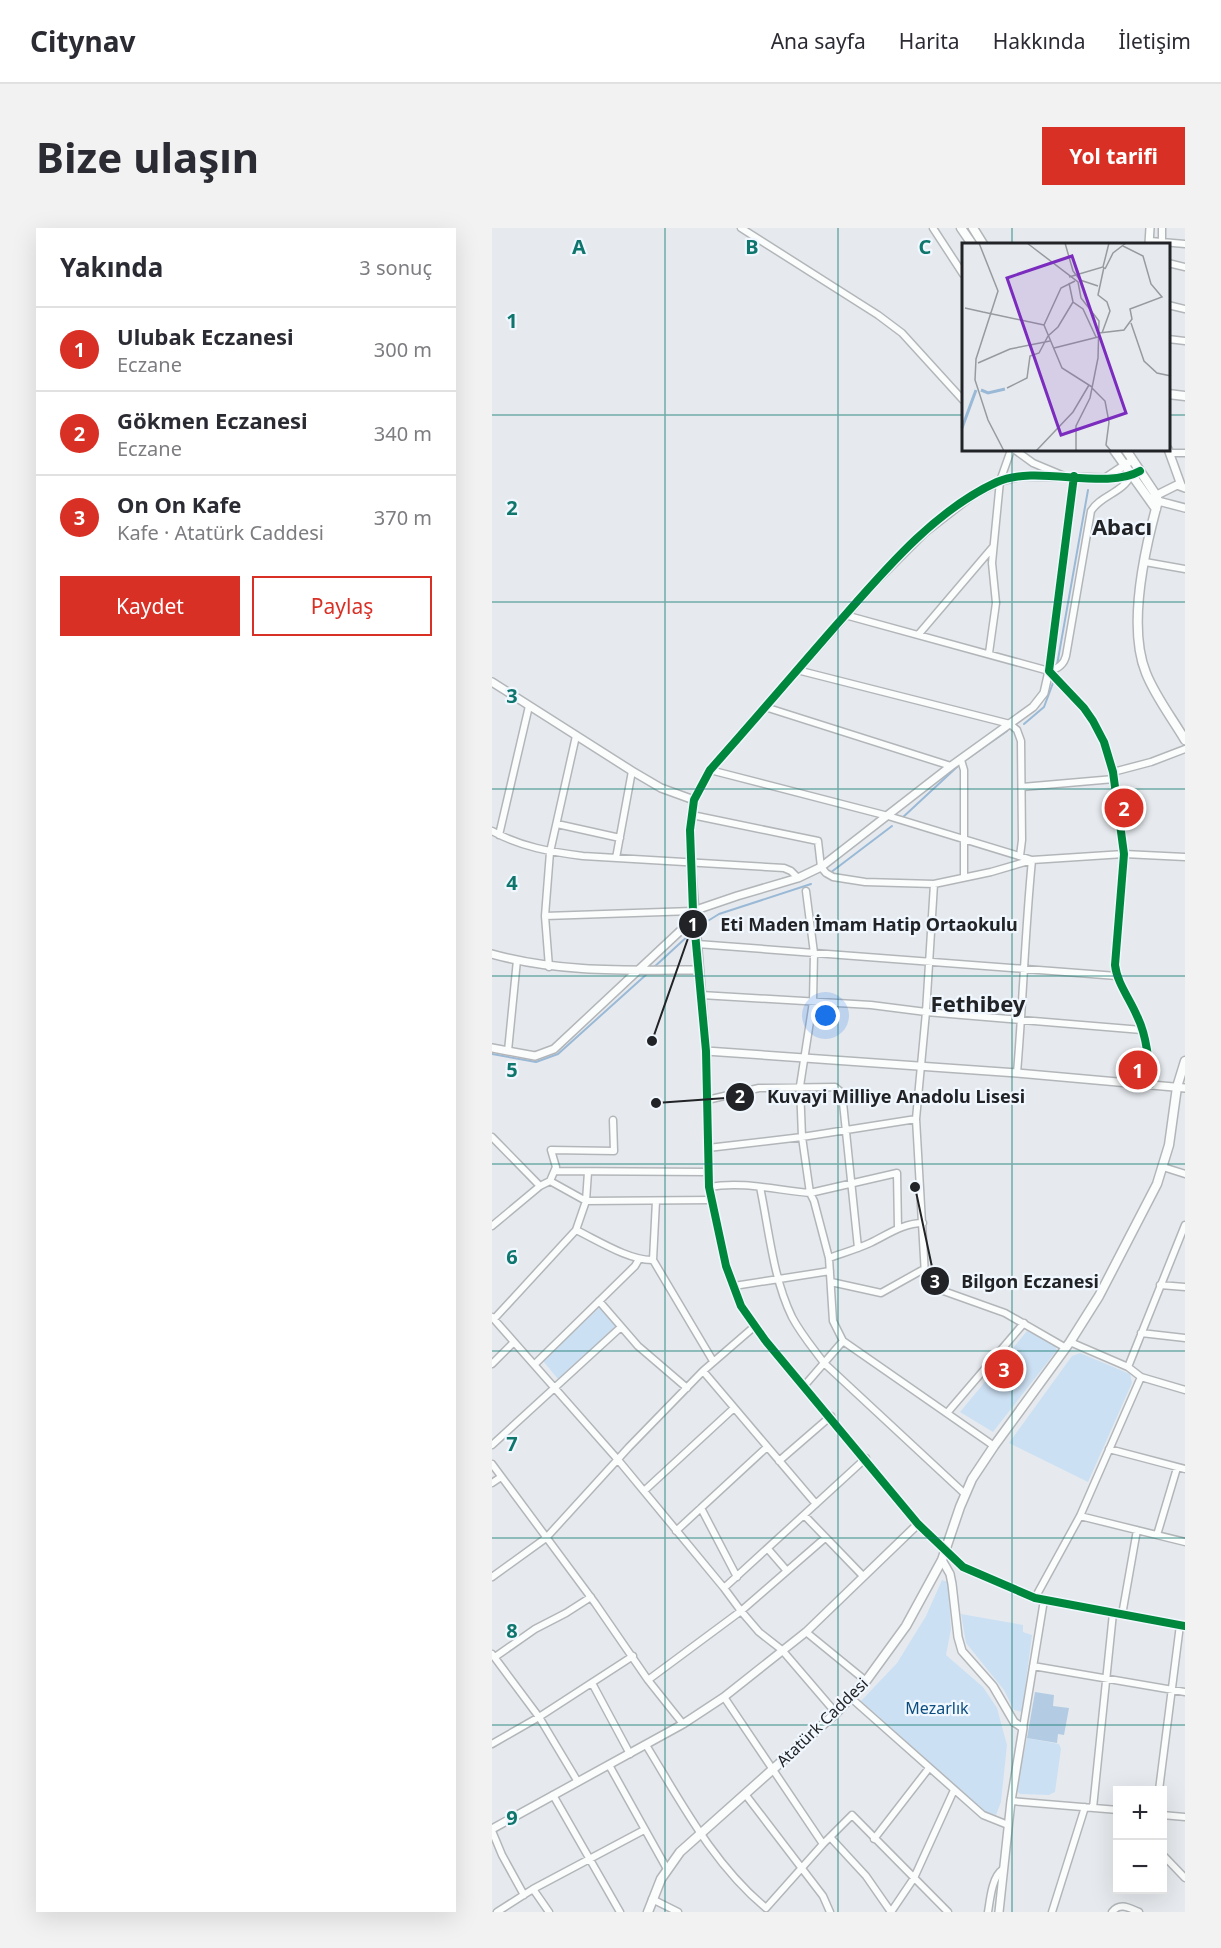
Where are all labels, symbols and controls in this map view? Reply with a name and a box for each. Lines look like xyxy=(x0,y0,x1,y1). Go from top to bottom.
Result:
text: Citynav xyxy=(30,22,135,60)
text: Ana sayfa xyxy=(771,27,866,55)
text: Harita xyxy=(899,27,960,55)
text: Hakkında xyxy=(993,27,1086,55)
text: İletişim xyxy=(1119,27,1191,55)
button: Yol tarifi xyxy=(1042,127,1185,185)
text: Bize ulaşın xyxy=(36,128,259,185)
text: A xyxy=(572,233,586,260)
text: B xyxy=(745,233,759,260)
text: C xyxy=(919,233,932,260)
inset map xyxy=(962,243,1170,452)
text: Yakında xyxy=(60,249,163,285)
text: 3 sonuç xyxy=(359,254,432,281)
text: 1 xyxy=(506,307,518,334)
text: Ulubak Eczanesi xyxy=(117,321,294,351)
text: 1 xyxy=(74,336,85,363)
text: 300 m xyxy=(374,336,432,363)
text: Eczane xyxy=(117,351,182,378)
text: Gökmen Eczanesi xyxy=(117,405,308,435)
text: 2 xyxy=(74,420,85,447)
text: 340 m xyxy=(374,420,432,447)
text: Eczane xyxy=(117,435,182,462)
text: On On Kafe xyxy=(117,489,241,519)
text: 2 xyxy=(506,494,518,521)
text: 3 xyxy=(74,504,85,531)
text: 370 m xyxy=(374,504,432,531)
district label: Abacı xyxy=(1092,511,1152,541)
text: Kafe · Atatürk Caddesi xyxy=(117,519,324,546)
button: Kaydet xyxy=(60,576,240,636)
button: Paylaş xyxy=(252,576,432,636)
text: 3 xyxy=(506,682,518,709)
pin: 2 xyxy=(1104,786,1144,830)
text: 4 xyxy=(506,869,518,896)
callout: Eti Maden İmam Hatip Ortaokulu xyxy=(678,906,1030,942)
text: 1 xyxy=(688,912,698,936)
text: Eti Maden İmam Hatip Ortaokulu xyxy=(720,912,1018,936)
district label: Fethibey xyxy=(931,988,1026,1018)
your location xyxy=(811,1001,840,1030)
pin: 1 xyxy=(1118,1048,1158,1092)
text: 5 xyxy=(506,1056,518,1083)
callout: Kuvayi Milliye Anadolu Lisesi xyxy=(725,1079,1037,1115)
text: 2 xyxy=(735,1084,745,1108)
text: Kuvayi Milliye Anadolu Lisesi xyxy=(767,1084,1025,1108)
text: 6 xyxy=(506,1243,518,1270)
callout: Bilgon Eczanesi xyxy=(920,1263,1111,1299)
text: 3 xyxy=(930,1269,940,1293)
text: Bilgon Eczanesi xyxy=(961,1269,1099,1293)
pin: 3 xyxy=(984,1346,1024,1392)
text: 7 xyxy=(506,1430,518,1457)
text: 8 xyxy=(506,1617,518,1644)
street label: Atatürk Caddesi xyxy=(771,1673,873,1771)
park label: Mezarlık xyxy=(905,1697,969,1719)
map controls xyxy=(1113,1786,1167,1894)
button: + xyxy=(1113,1786,1167,1840)
text: 9 xyxy=(506,1804,518,1831)
button: − xyxy=(1113,1840,1167,1894)

